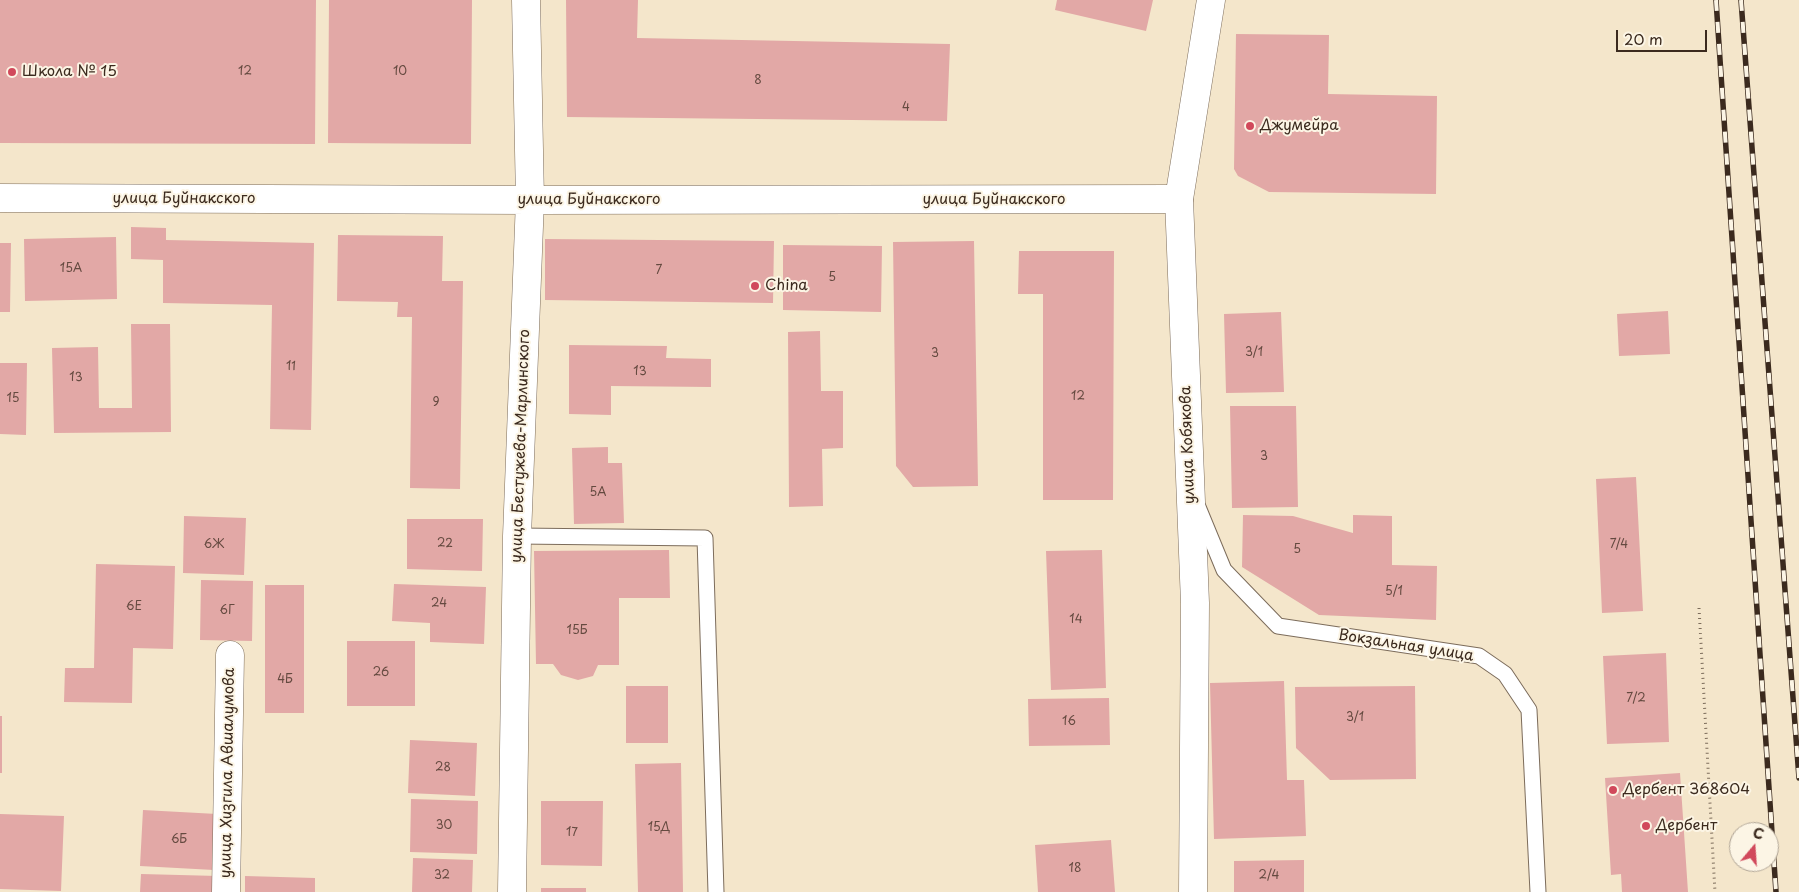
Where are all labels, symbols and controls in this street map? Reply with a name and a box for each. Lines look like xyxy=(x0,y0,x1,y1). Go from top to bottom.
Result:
scale bar xyxy=(1619,20,1710,52)
text: 20 m xyxy=(1624,27,1663,50)
place label: Школа № 15 xyxy=(22,63,117,81)
house number: 12 xyxy=(238,65,252,79)
house number: 10 xyxy=(393,65,407,79)
marker: Школа № 15 xyxy=(6,66,18,78)
house number: 8 xyxy=(754,74,762,88)
house number: 4 xyxy=(902,101,910,115)
place label: Джумейра xyxy=(1260,117,1338,135)
marker: Джумейра xyxy=(1244,120,1256,132)
street label: улица Буйнакского xyxy=(112,190,256,208)
street label: улица Буйнакского xyxy=(517,191,661,209)
street label: улица Буйнакского xyxy=(922,191,1066,209)
house number: 15А xyxy=(60,262,82,276)
house number: 7 xyxy=(656,264,662,278)
house number: 5 xyxy=(828,271,836,285)
place label: China xyxy=(765,277,808,295)
marker: China xyxy=(749,280,761,292)
street label: улица Бестужева-Марлинского xyxy=(508,329,534,563)
house number: 3/1 xyxy=(1245,346,1263,360)
house number: 3 xyxy=(931,347,939,361)
house number: 11 xyxy=(286,360,296,374)
house number: 13 xyxy=(633,365,647,379)
house number: 13 xyxy=(69,371,83,385)
street label: улица Кобякова xyxy=(1177,386,1199,504)
house number: 12 xyxy=(1071,390,1085,404)
house number: 15 xyxy=(6,392,20,406)
house number: 9 xyxy=(432,396,440,410)
house number: 3 xyxy=(1260,450,1268,464)
house number: 5А xyxy=(590,486,606,500)
house number: 22 xyxy=(437,537,453,551)
house number: 6Ж xyxy=(204,538,224,552)
house number: 7/4 xyxy=(1610,538,1628,552)
house number: 5 xyxy=(1293,543,1301,557)
house number: 5/1 xyxy=(1385,585,1403,599)
house number: 24 xyxy=(431,597,447,611)
house number: 6Е xyxy=(126,600,142,614)
house number: 6Г xyxy=(220,604,234,618)
house number: 14 xyxy=(1069,613,1083,627)
house number: 15Б xyxy=(567,624,587,638)
street label: Вокзальная улица xyxy=(1337,626,1475,666)
house number: 26 xyxy=(373,666,389,680)
street label: улица Хизгила Авшалумова xyxy=(217,668,239,878)
house number: 4Б xyxy=(277,673,293,687)
house number: 7/2 xyxy=(1626,692,1646,706)
house number: 3/1 xyxy=(1346,711,1364,725)
house number: 16 xyxy=(1062,715,1076,729)
house number: 28 xyxy=(435,761,451,775)
place label: Дербент 368604 xyxy=(1623,781,1750,799)
marker: Дербент 368604 xyxy=(1607,784,1619,796)
place label: Дербент xyxy=(1656,817,1717,835)
house number: 30 xyxy=(436,819,452,833)
marker: Дербент xyxy=(1640,820,1652,832)
house number: 15Д xyxy=(648,821,670,835)
north arrow xyxy=(1729,822,1779,872)
text: С xyxy=(1750,822,1767,845)
house number: 17 xyxy=(566,826,578,840)
house number: 6Б xyxy=(171,833,187,847)
house number: 18 xyxy=(1069,862,1081,876)
house number: 32 xyxy=(434,869,450,883)
house number: 2/4 xyxy=(1259,869,1279,883)

